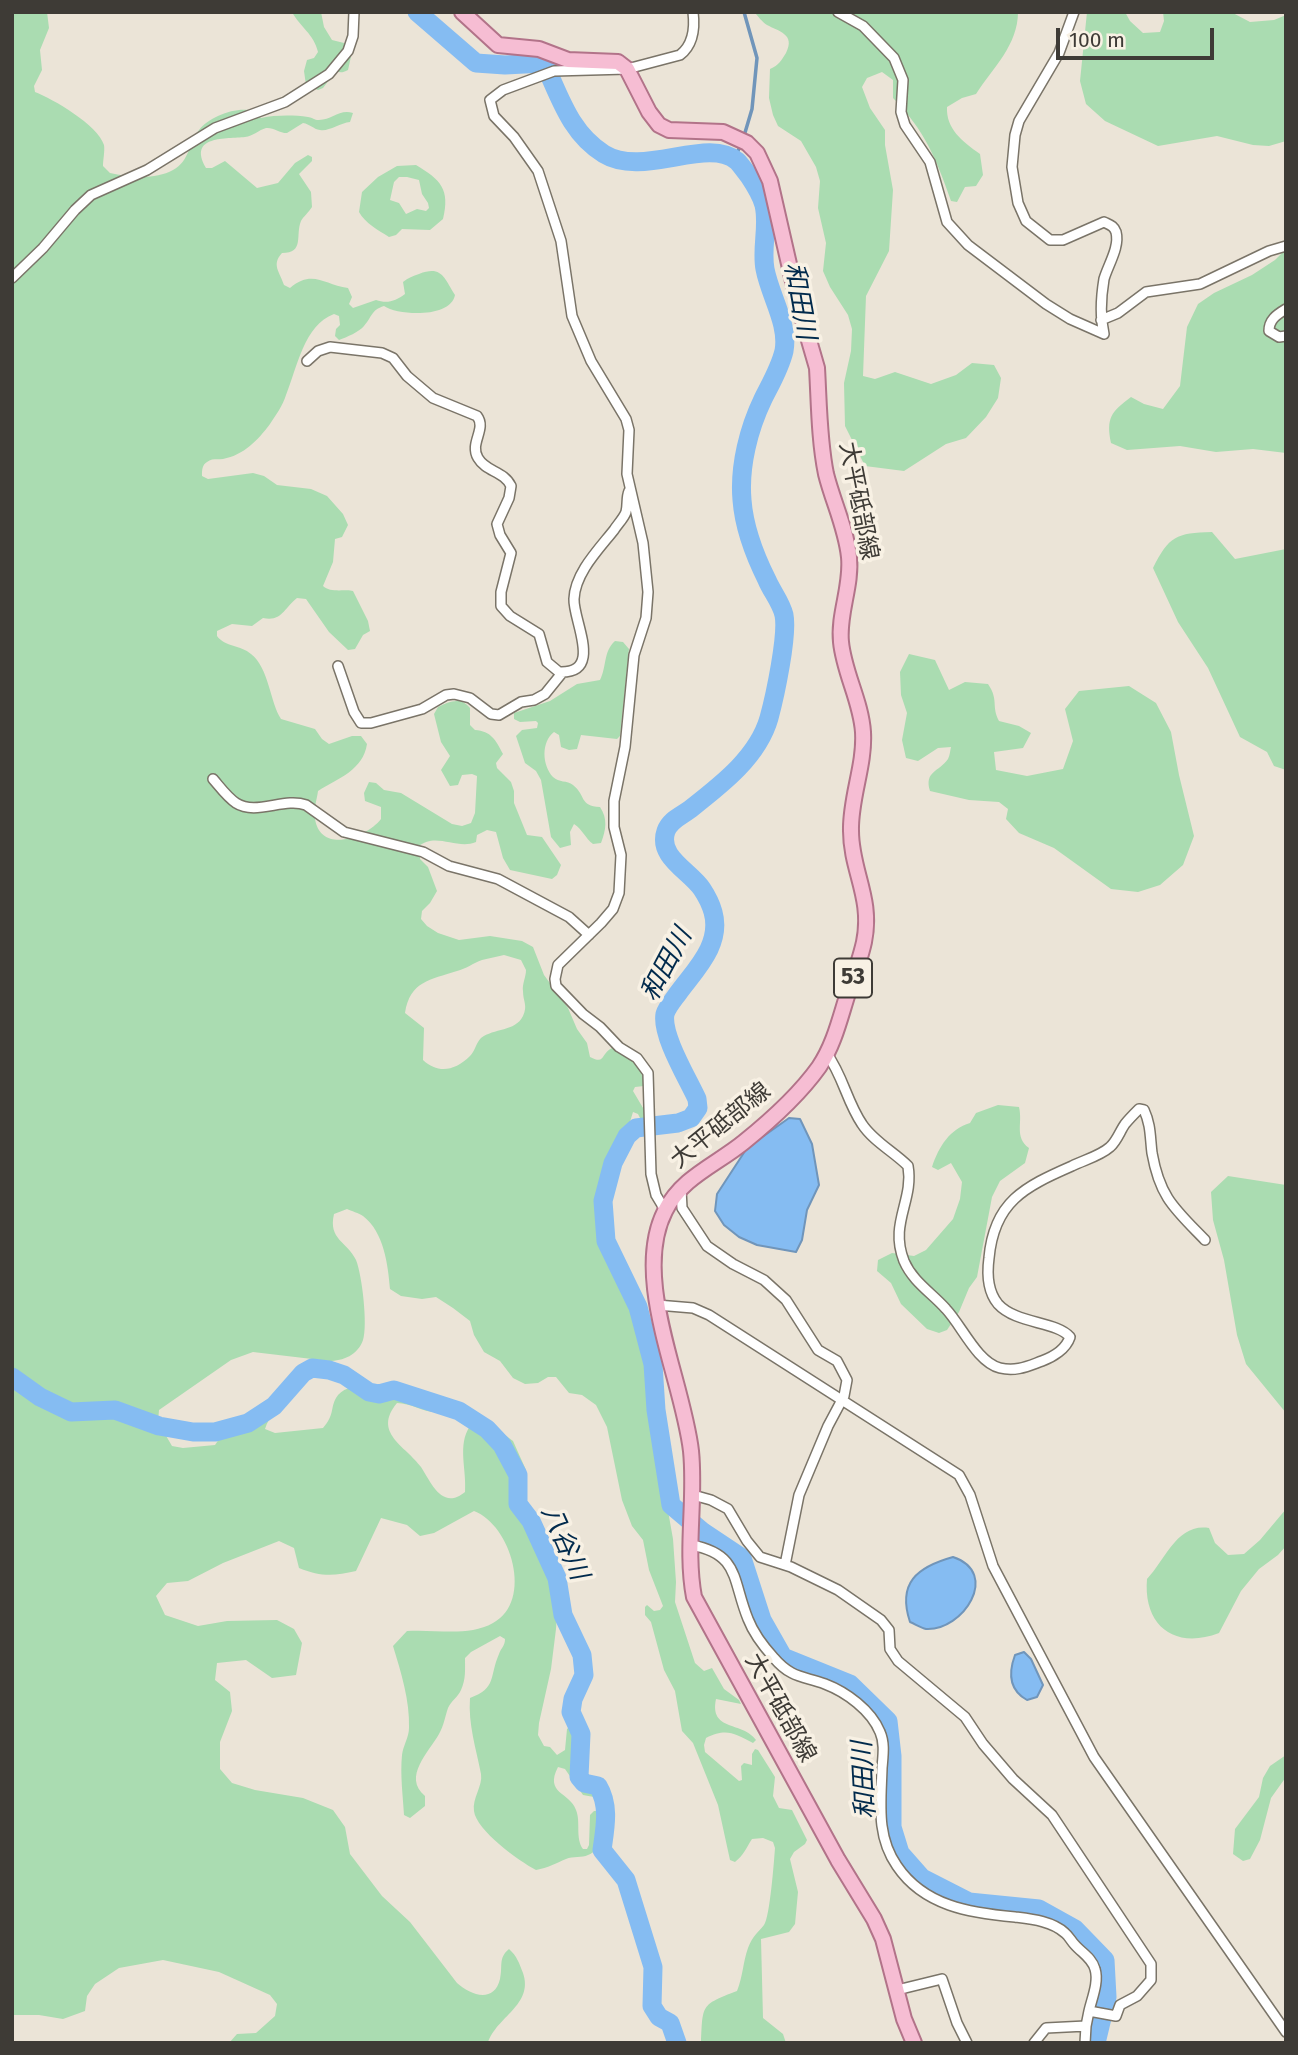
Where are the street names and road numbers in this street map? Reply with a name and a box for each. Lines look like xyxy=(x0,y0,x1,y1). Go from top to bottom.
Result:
street label: 大平砥部線 xyxy=(832,439,884,563)
road number: 53 xyxy=(834,959,872,998)
street label: 大平砥部線 xyxy=(665,1077,777,1175)
street label: 大平砥部線 xyxy=(738,1649,822,1767)

